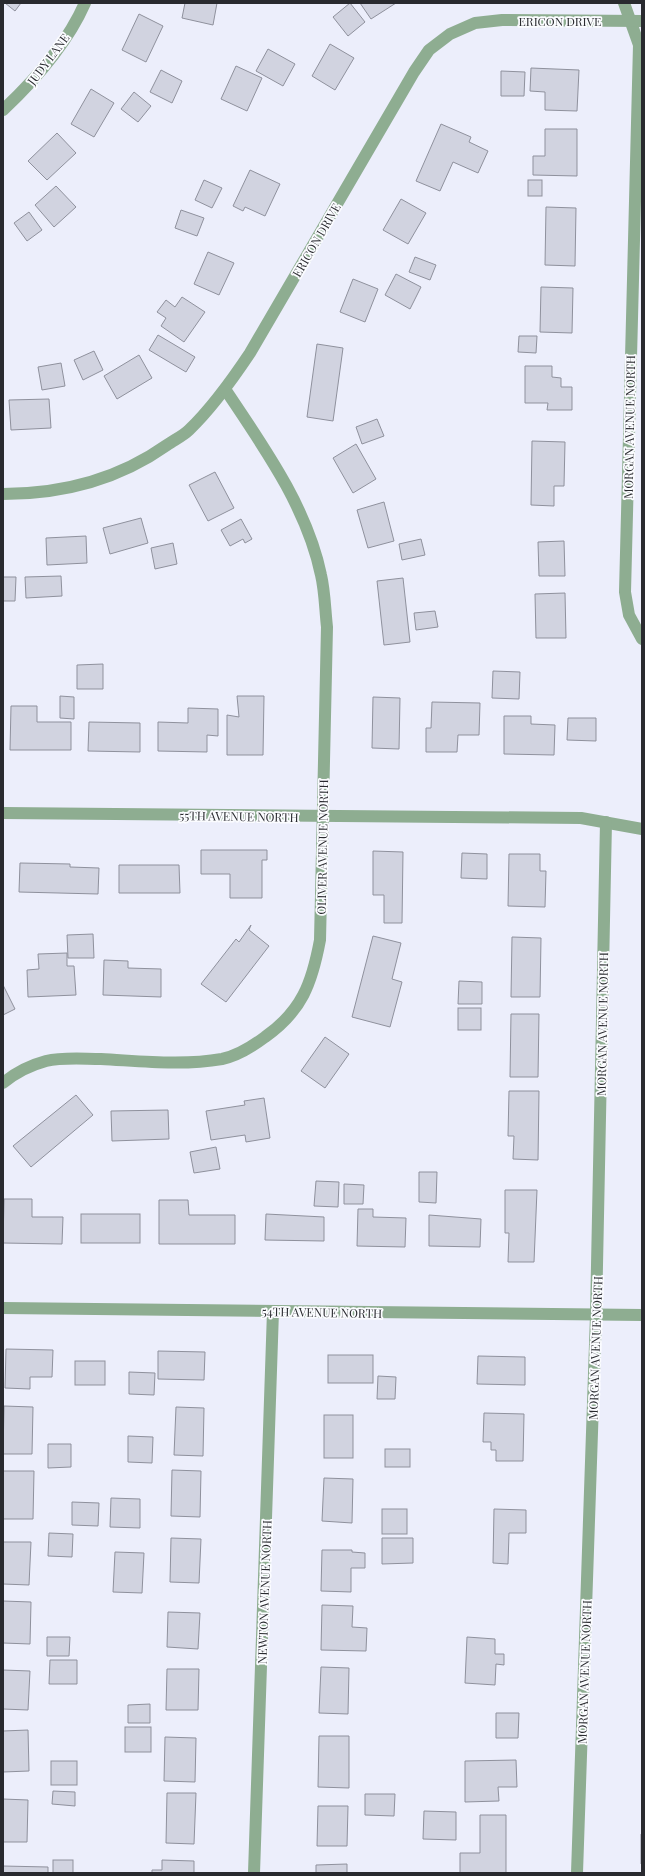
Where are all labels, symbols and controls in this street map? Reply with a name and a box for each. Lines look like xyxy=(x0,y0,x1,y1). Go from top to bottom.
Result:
street label: ERICON DRIVE xyxy=(519,13,601,29)
street label: JUDY LANE xyxy=(23,30,73,89)
street label: ERICON DRIVE xyxy=(288,200,344,280)
street label: MORGAN AVENUE NORTH xyxy=(620,355,638,499)
street label: OLIVER AVENUE NORTH xyxy=(313,779,331,915)
street label: 55TH AVENUE NORTH xyxy=(179,807,299,825)
street label: MORGAN AVENUE NORTH xyxy=(593,952,611,1096)
street label: MORGAN AVENUE NORTH xyxy=(584,1276,606,1420)
street label: 54TH AVENUE NORTH xyxy=(262,1303,382,1321)
street label: NEWTON AVENUE NORTH xyxy=(253,1520,275,1664)
street label: MORGAN AVENUE NORTH xyxy=(573,1600,595,1744)

